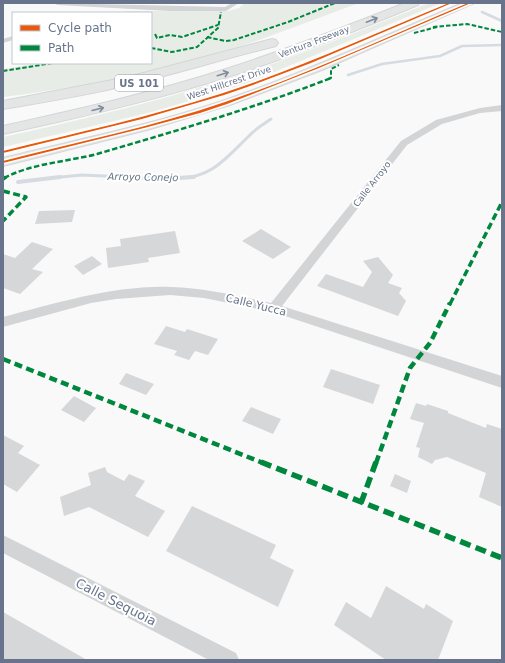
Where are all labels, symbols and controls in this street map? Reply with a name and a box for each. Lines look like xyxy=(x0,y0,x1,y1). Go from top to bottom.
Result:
legend xyxy=(12,12,152,64)
one-way arrow xyxy=(365,15,377,23)
text: Cycle path xyxy=(48,21,112,35)
street label: Ventura Freeway xyxy=(277,24,352,60)
text: Path xyxy=(48,41,74,55)
street label: West Hillcrest Drive xyxy=(186,64,273,102)
one-way arrow xyxy=(217,70,230,77)
road number: US 101 xyxy=(115,75,163,91)
one-way arrow xyxy=(91,104,104,112)
street label: Calle Arroyo xyxy=(351,159,393,209)
water label: Arroyo Conejo xyxy=(106,171,179,183)
street label: Calle Yucca xyxy=(224,291,288,319)
street label: Calle Sequoia xyxy=(73,575,159,629)

